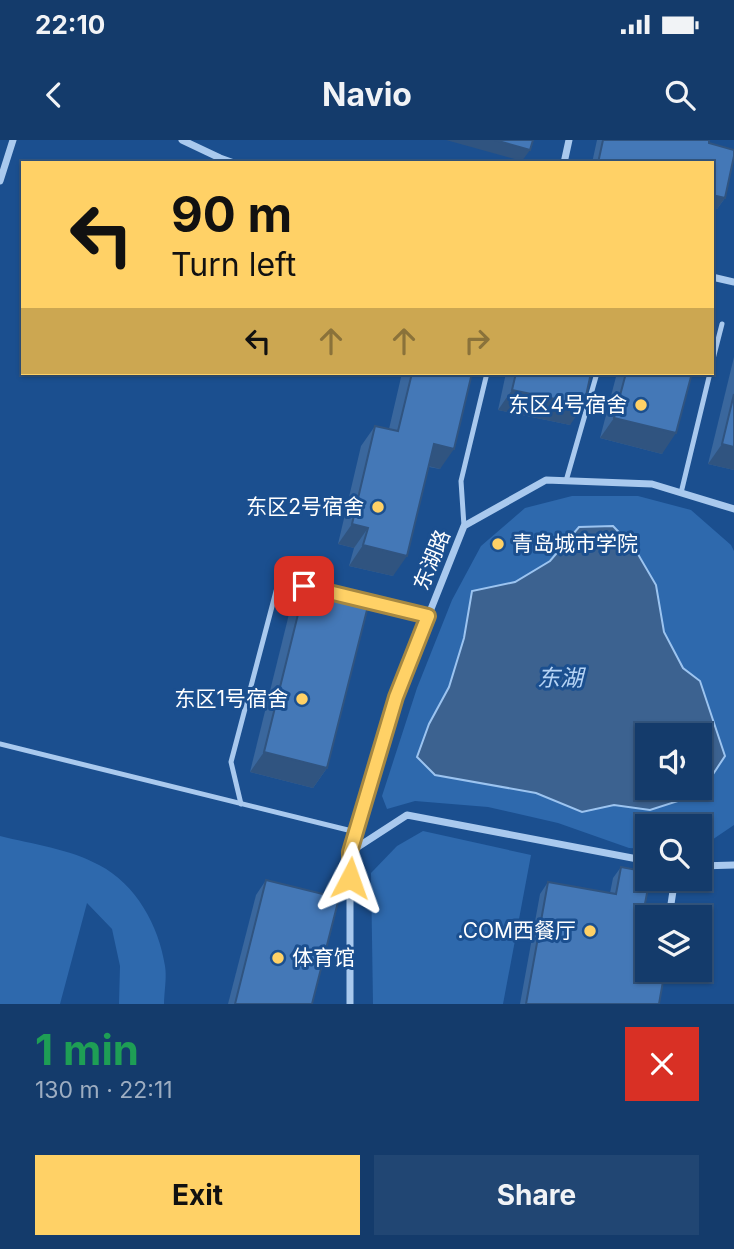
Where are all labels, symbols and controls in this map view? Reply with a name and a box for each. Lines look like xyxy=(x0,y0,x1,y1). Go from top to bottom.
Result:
text: 22:10 xyxy=(35,9,105,40)
text: Navio xyxy=(322,75,412,114)
icon: back xyxy=(35,76,73,114)
icon: search xyxy=(661,76,699,114)
text: 90 m xyxy=(171,185,292,244)
icon: left xyxy=(56,189,147,280)
text: Turn left xyxy=(171,245,296,284)
icon: left xyxy=(239,322,277,360)
icon: ahead xyxy=(312,322,350,360)
icon: ahead xyxy=(385,322,423,360)
icon: right xyxy=(458,322,496,360)
place label: 东区4号宿舍 xyxy=(508,392,627,417)
marker: 东区4号宿舍 xyxy=(633,397,649,413)
place label: 东区2号宿舍 xyxy=(246,494,364,519)
marker: 东区2号宿舍 xyxy=(370,499,386,515)
street label: 东湖路 xyxy=(408,526,455,594)
place label: 青岛城市学院 xyxy=(512,531,638,556)
marker: 青岛城市学院 xyxy=(490,536,506,552)
pin xyxy=(274,556,334,616)
icon: arrive xyxy=(285,567,323,605)
water label: 东湖 xyxy=(537,664,586,692)
place label: 东区1号宿舍 xyxy=(174,686,288,711)
marker: 东区1号宿舍 xyxy=(294,691,310,707)
map controls xyxy=(635,723,712,982)
button: sound xyxy=(635,723,712,800)
button: search xyxy=(635,814,712,891)
position arrow xyxy=(313,841,387,915)
button: layers xyxy=(635,905,712,982)
place label: .COM西餐厅 xyxy=(458,918,576,943)
marker: .COM西餐厅 xyxy=(582,923,598,939)
place label: 体育馆 xyxy=(292,945,355,970)
marker: 体育馆 xyxy=(270,950,286,966)
text: 1 min xyxy=(35,1024,139,1075)
button: close xyxy=(625,1027,699,1101)
text: 130 m · 22:11 xyxy=(35,1076,173,1104)
button: Exit xyxy=(35,1155,360,1235)
button: Share xyxy=(374,1155,699,1235)

